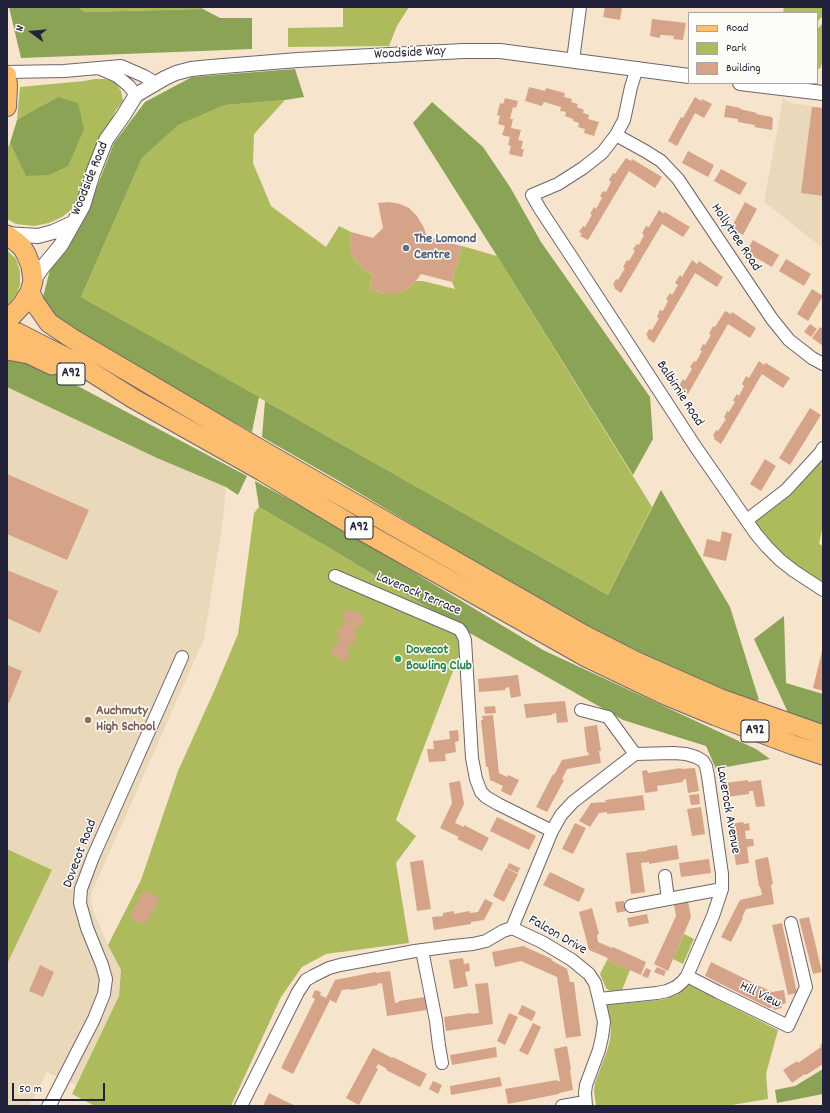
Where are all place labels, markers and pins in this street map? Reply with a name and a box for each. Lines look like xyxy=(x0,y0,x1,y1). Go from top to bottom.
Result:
place label: The Lomond Centre xyxy=(414,232,476,264)
marker: The Lomond Centre xyxy=(401,243,411,253)
place label: Dovecot Bowling Club xyxy=(406,643,472,676)
marker: Dovecot Bowling Club xyxy=(393,654,403,664)
place label: Auchmuty High School xyxy=(96,704,155,736)
marker: Auchmuty High School xyxy=(83,715,93,725)

